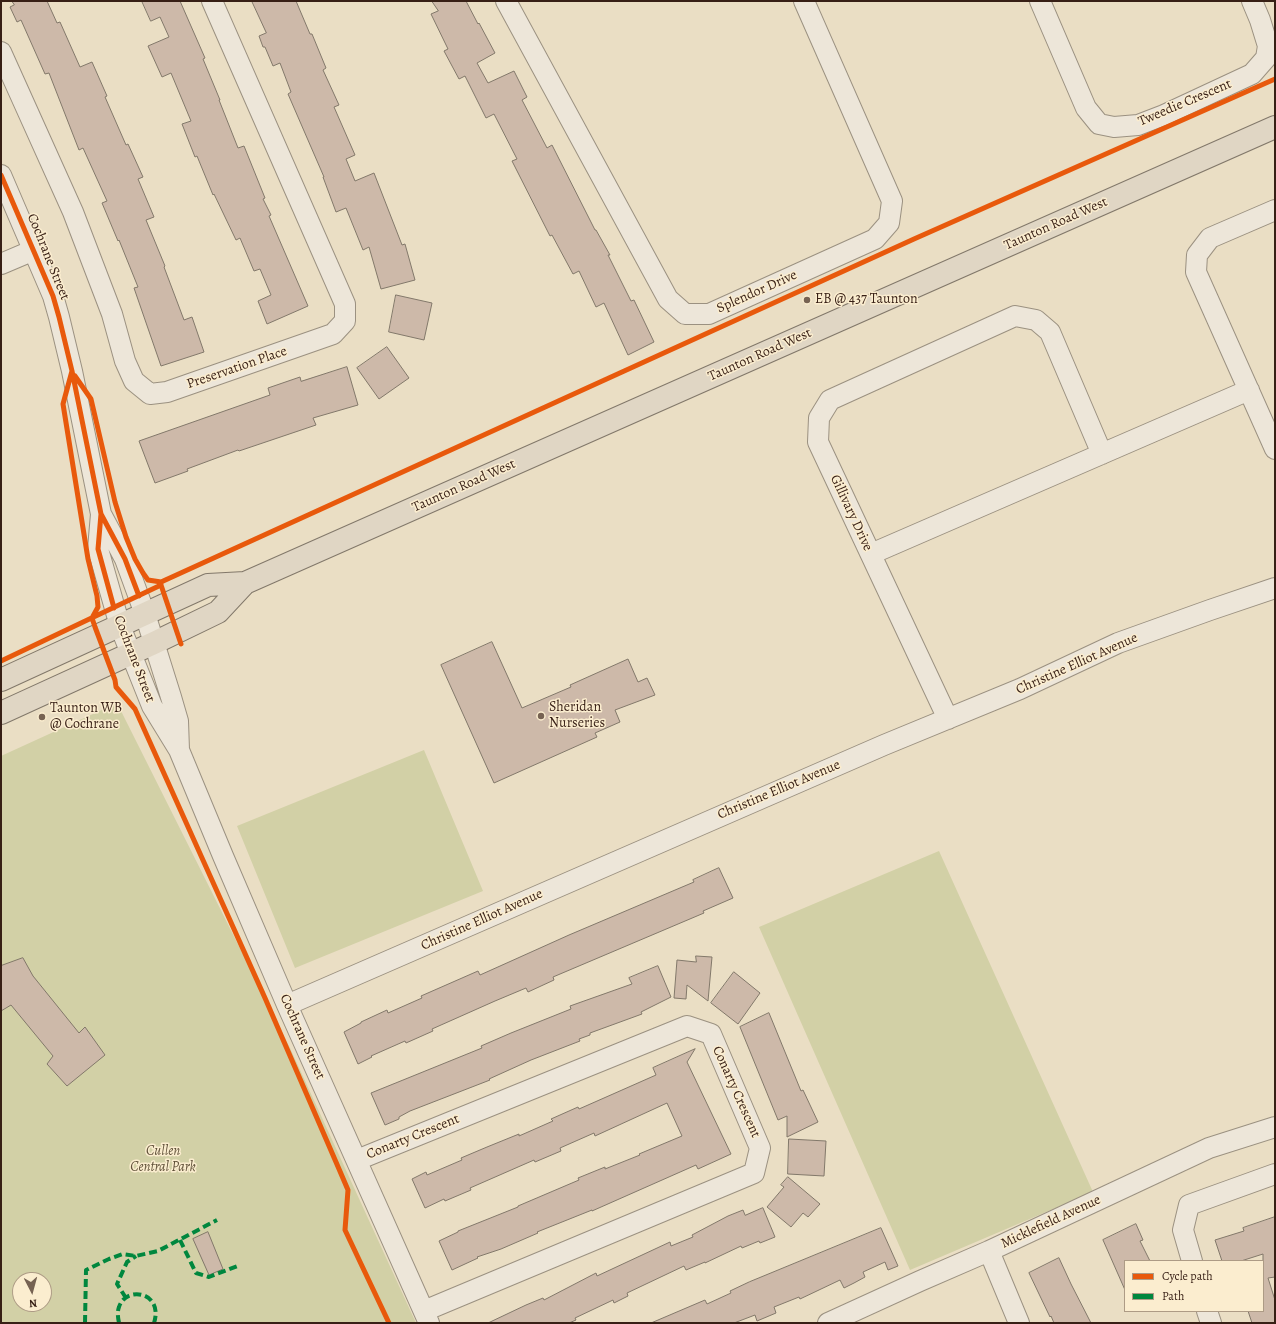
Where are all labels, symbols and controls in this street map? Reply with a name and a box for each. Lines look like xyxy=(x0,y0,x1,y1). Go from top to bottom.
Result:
street label: Tweedie Crescent xyxy=(1136,76,1234,130)
street label: Taunton Road West xyxy=(1002,194,1110,254)
street label: Cochrane Street xyxy=(23,211,73,303)
street label: Splendor Drive xyxy=(714,267,800,317)
place label: EB @ 437 Taunton xyxy=(815,292,918,308)
marker: EB @ 437 Taunton xyxy=(802,295,812,305)
street label: Taunton Road West xyxy=(706,325,814,385)
street label: Preservation Place xyxy=(185,343,289,393)
street label: Taunton Road West xyxy=(410,456,518,516)
street label: Gillivary Drive xyxy=(826,472,876,554)
street label: Cochrane Street xyxy=(110,613,158,705)
street label: Christine Elliot Avenue xyxy=(1013,630,1141,698)
place label: Sheridan Nurseries xyxy=(549,700,605,732)
place label: Taunton WB @ Cochrane xyxy=(50,701,122,734)
marker: Sheridan Nurseries xyxy=(536,711,546,721)
marker: Taunton WB @ Cochrane xyxy=(37,712,47,722)
street label: Christine Elliot Avenue xyxy=(715,757,843,823)
street label: Christine Elliot Avenue xyxy=(418,886,546,954)
street label: Cochrane Street xyxy=(276,992,328,1082)
street label: Conarty Crescent xyxy=(708,1044,764,1140)
street label: Conarty Crescent xyxy=(364,1111,462,1163)
park label: Cullen Central Park xyxy=(130,1144,196,1176)
street label: Micklefield Avenue xyxy=(998,1192,1104,1252)
legend xyxy=(1124,1260,1264,1312)
text: Cycle path xyxy=(1162,1268,1213,1284)
north arrow xyxy=(12,1272,52,1312)
text: Path xyxy=(1162,1288,1184,1304)
text: N xyxy=(28,1296,38,1311)

